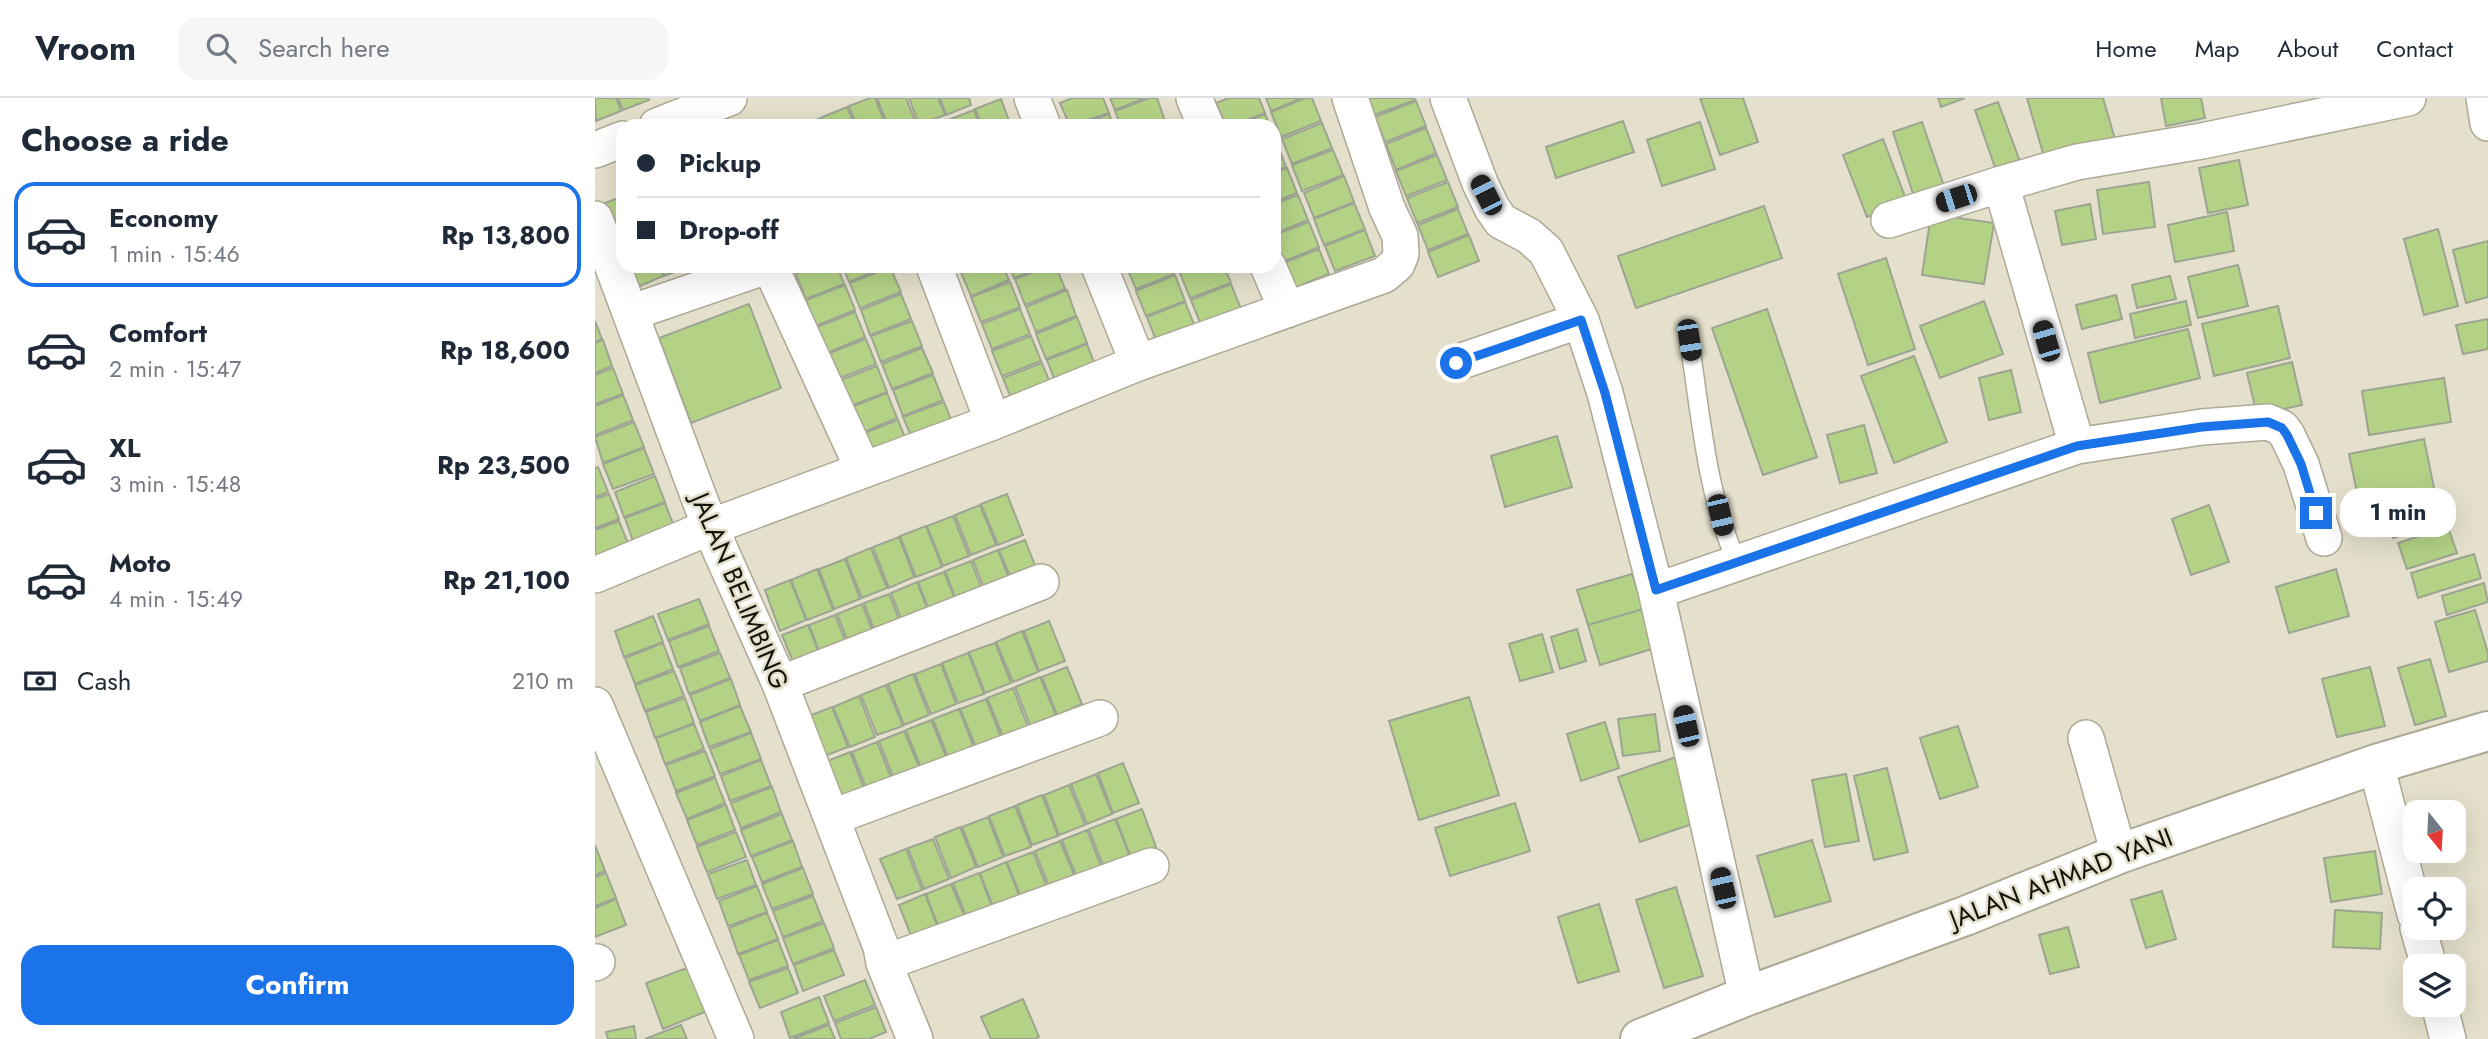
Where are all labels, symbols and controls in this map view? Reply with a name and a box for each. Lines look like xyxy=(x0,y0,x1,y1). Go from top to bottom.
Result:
search box xyxy=(178,17,668,80)
text: Vroom xyxy=(35,25,136,72)
icon: search xyxy=(202,29,240,67)
text: Search here xyxy=(258,29,390,67)
text: Home xyxy=(2095,31,2157,66)
text: Map xyxy=(2195,31,2239,66)
text: About xyxy=(2277,31,2338,66)
text: Contact xyxy=(2376,31,2453,66)
text: Choose a ride xyxy=(21,117,229,163)
text: Pickup xyxy=(679,144,761,182)
car xyxy=(1468,172,1505,218)
car xyxy=(1933,182,1980,214)
text: Economy xyxy=(109,199,218,237)
icon: car xyxy=(25,203,88,266)
text: Drop-off xyxy=(679,211,779,249)
text: Rp 13,800 xyxy=(441,216,570,254)
text: 1 min · 15:46 xyxy=(109,237,240,271)
text: Comfort xyxy=(109,314,207,352)
icon: car xyxy=(25,318,88,381)
car xyxy=(1676,318,1703,362)
car xyxy=(2031,318,2062,364)
text: Rp 18,600 xyxy=(440,331,570,369)
route start xyxy=(1440,347,1472,379)
text: 2 min · 15:47 xyxy=(109,352,241,386)
text: XL xyxy=(109,429,141,467)
icon: car xyxy=(25,433,88,496)
text: Rp 23,500 xyxy=(437,446,570,484)
text: 3 min · 15:48 xyxy=(109,467,241,501)
street label: JALAN BELIMBING xyxy=(680,484,799,695)
callout: 1 min xyxy=(2341,488,2456,538)
car xyxy=(1706,492,1735,538)
text: 1 min xyxy=(2369,495,2427,529)
route end xyxy=(2300,497,2332,529)
text: Moto xyxy=(109,544,171,582)
icon: car xyxy=(25,548,88,611)
text: Rp 21,100 xyxy=(443,561,570,599)
text: 4 min · 15:49 xyxy=(109,582,243,616)
icon: cash xyxy=(21,662,59,700)
text: Cash xyxy=(77,662,131,700)
text: 210 m xyxy=(512,664,574,698)
car xyxy=(1672,703,1701,749)
north arrow xyxy=(2403,800,2466,863)
map controls xyxy=(2403,800,2466,1017)
street label: JALAN AHMAD YANI xyxy=(1941,818,2178,939)
car xyxy=(1709,865,1738,911)
button: locate xyxy=(2403,877,2466,940)
button: Confirm xyxy=(21,945,574,1025)
button: layers xyxy=(2403,954,2466,1017)

